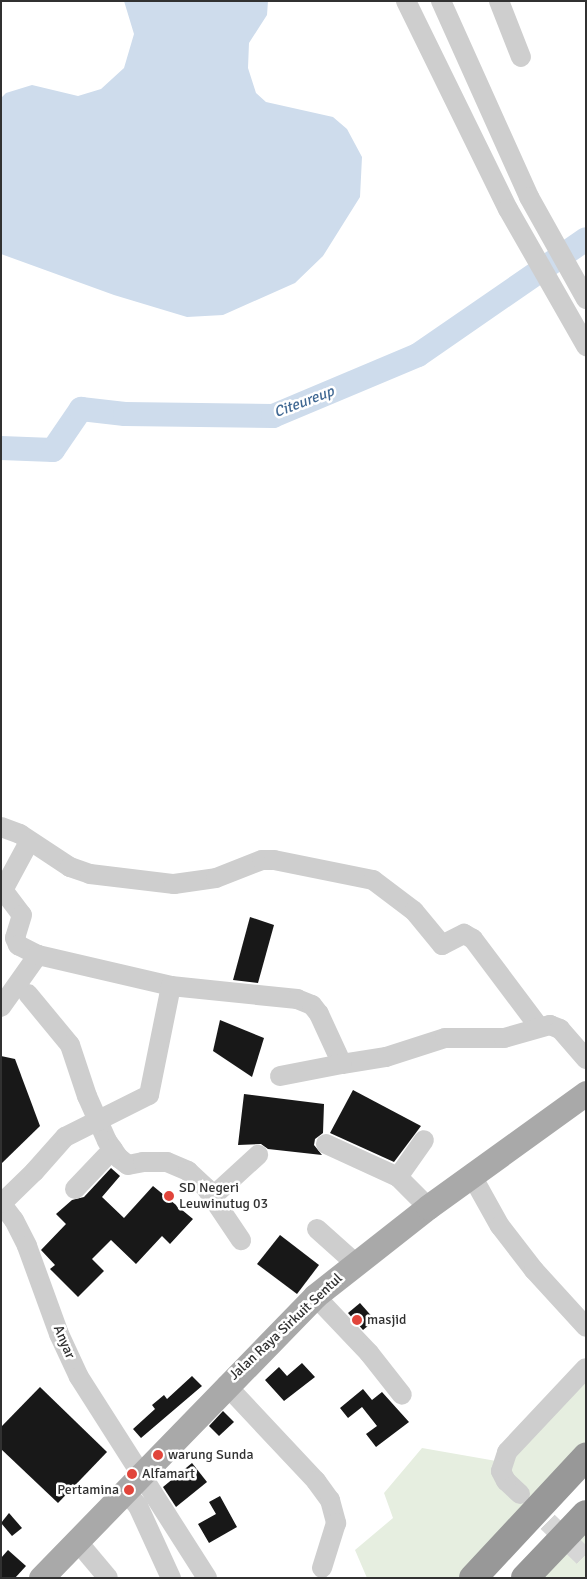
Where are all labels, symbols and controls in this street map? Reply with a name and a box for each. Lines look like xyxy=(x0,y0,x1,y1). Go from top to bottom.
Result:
water label: Citeureup xyxy=(271,382,337,422)
place label: SD Negeri Leuwinutug 03 xyxy=(179,1180,268,1212)
marker: SD Negeri Leuwinutug 03 xyxy=(163,1190,175,1202)
street label: Jalan Raya Sirkuit Sentul xyxy=(226,1270,346,1384)
place label: masjid xyxy=(367,1312,407,1328)
marker: masjid xyxy=(351,1314,363,1326)
street label: Anyar xyxy=(50,1323,78,1361)
place label: warung Sunda xyxy=(168,1447,254,1463)
marker: warung Sunda xyxy=(152,1449,164,1461)
place label: Alfamart xyxy=(142,1466,195,1482)
marker: Alfamart xyxy=(126,1468,138,1480)
place label: Pertamina xyxy=(57,1482,119,1498)
marker: Pertamina xyxy=(123,1484,135,1496)

